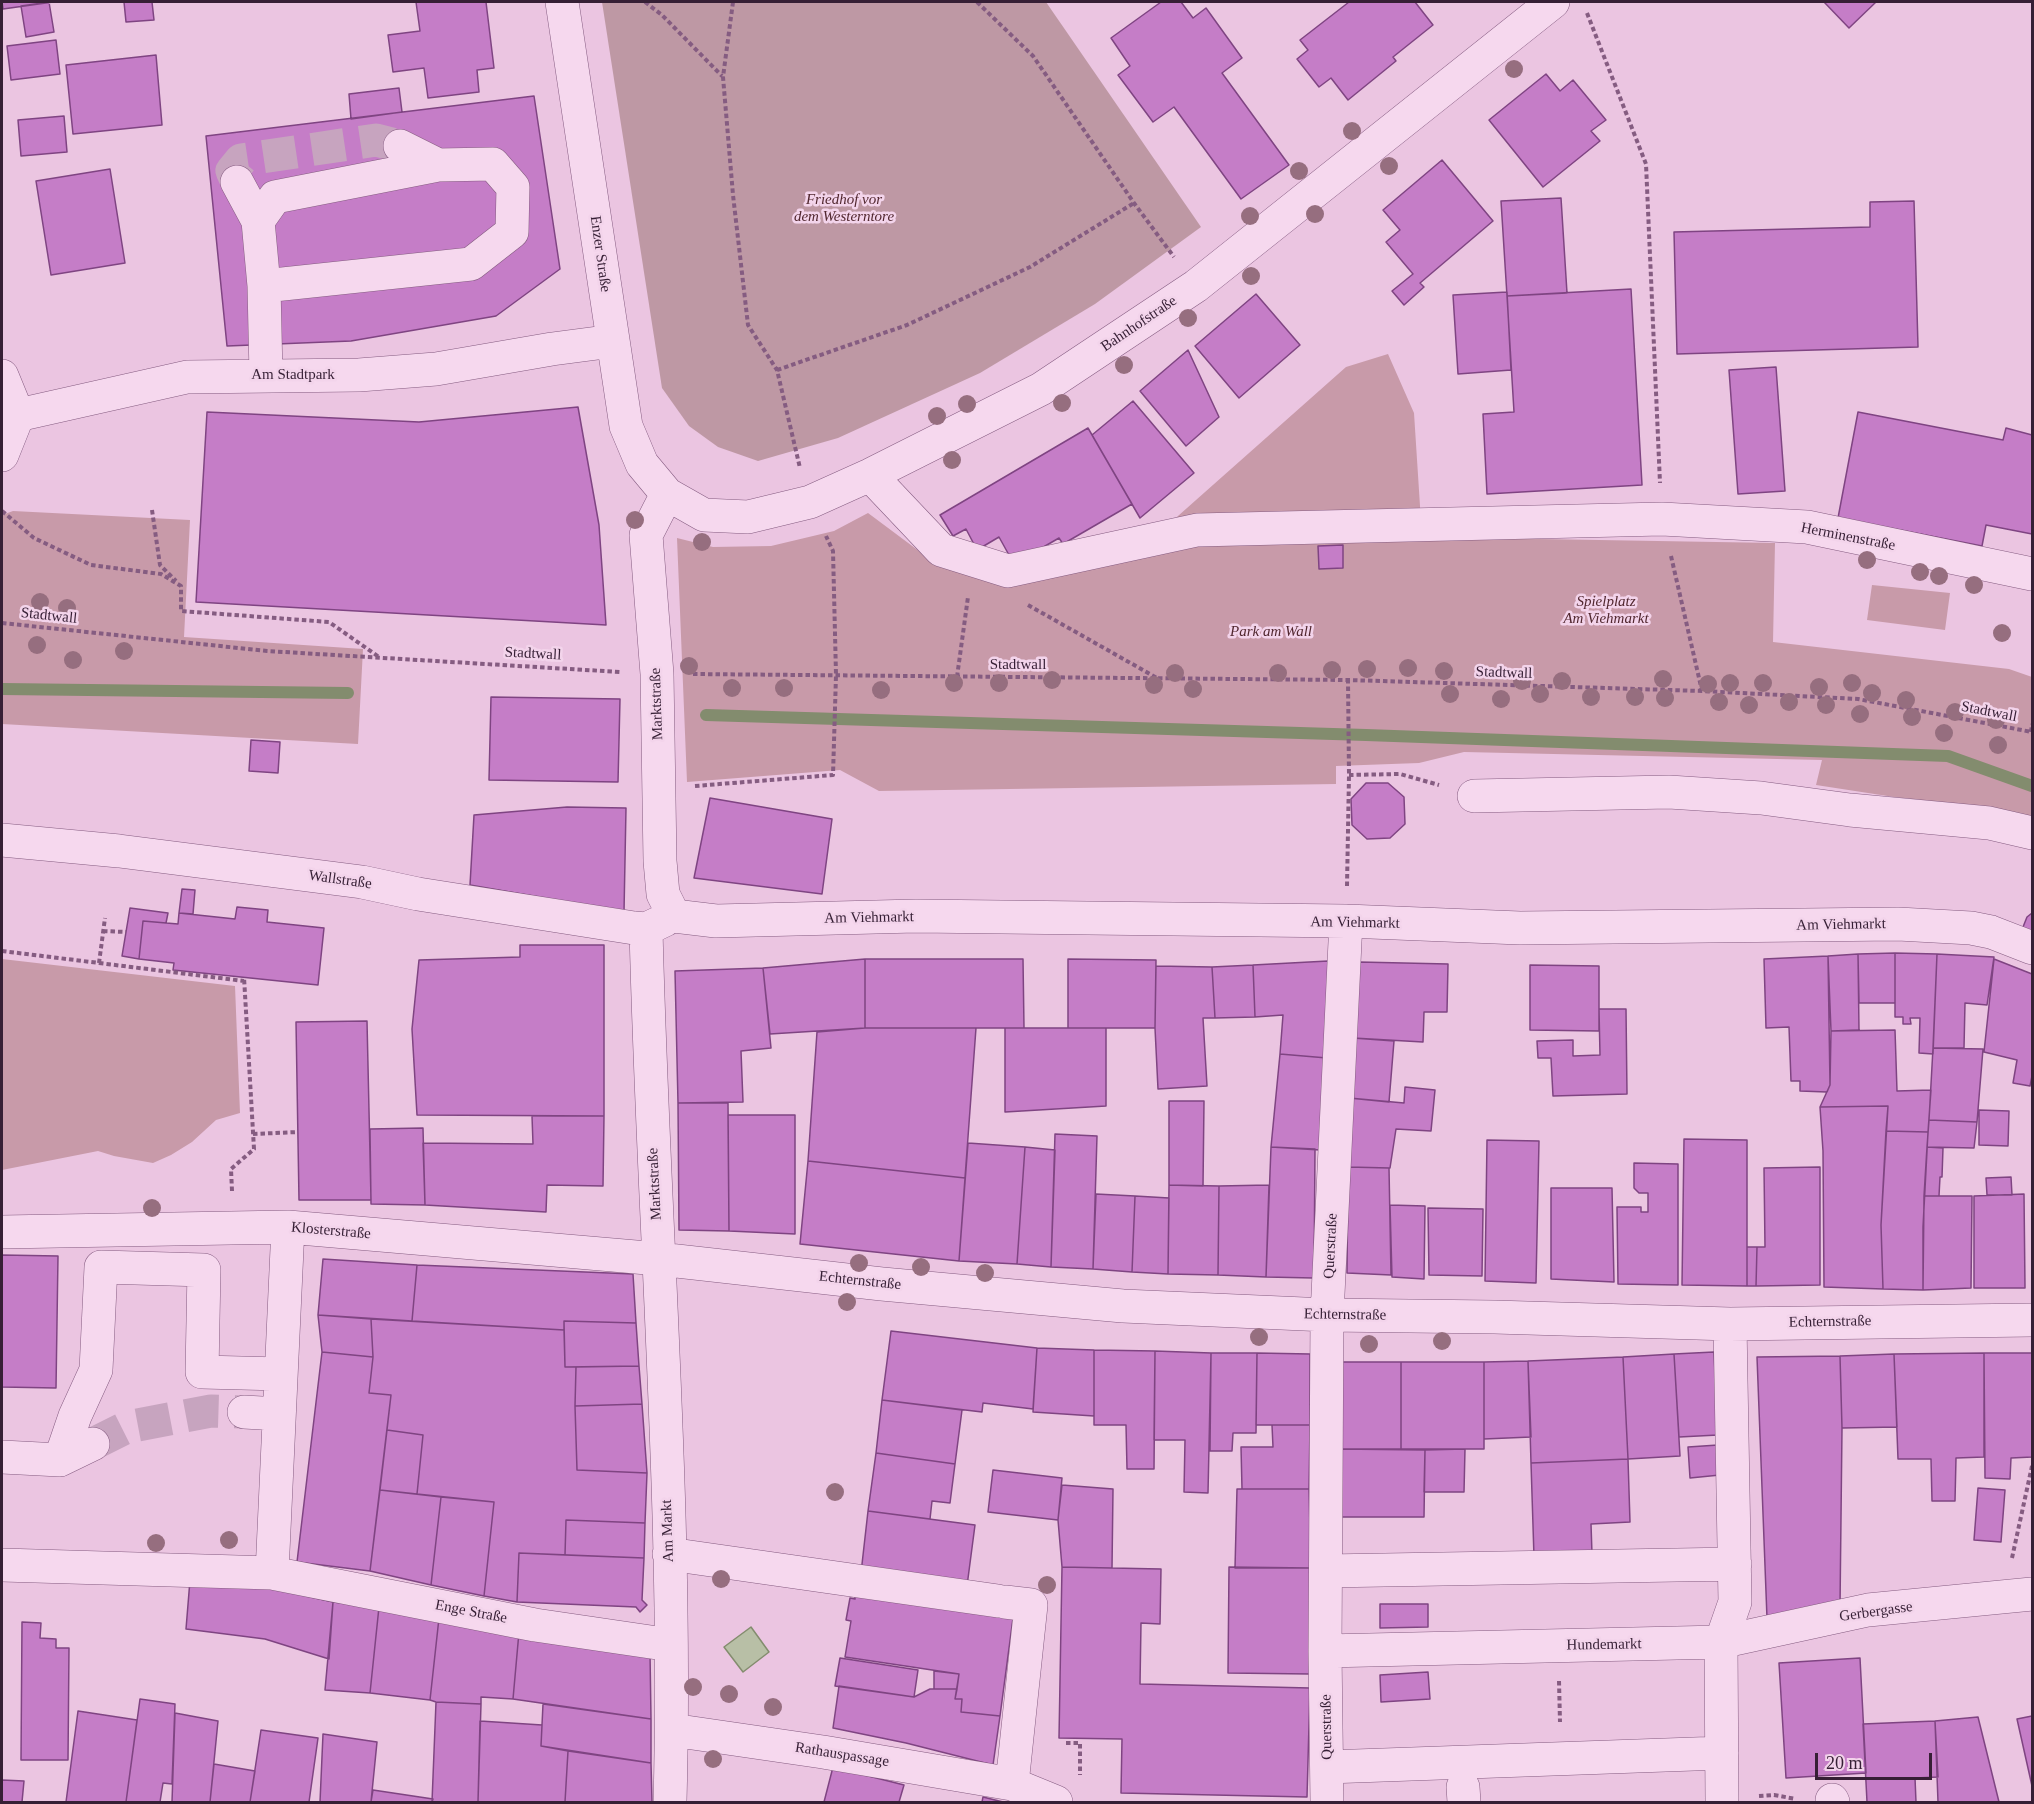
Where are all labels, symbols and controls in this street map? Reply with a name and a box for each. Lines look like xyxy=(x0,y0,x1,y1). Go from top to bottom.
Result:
park label: Friedhof vor dem Westerntore xyxy=(794,191,894,226)
street label: Enzer Straße xyxy=(586,215,614,293)
street label: Bahnhofstraße xyxy=(1098,292,1180,356)
street label: Am Stadtpark xyxy=(251,366,335,384)
street label: Herminenstraße xyxy=(1799,519,1897,555)
park label: Spielplatz Am Viehmarkt xyxy=(1563,593,1649,628)
street label: Stadtwall xyxy=(20,604,78,628)
park label: Park am Wall xyxy=(1230,623,1312,641)
street label: Stadtwall xyxy=(504,644,562,664)
street label: Stadtwall xyxy=(990,656,1046,674)
street label: Stadtwall xyxy=(1475,663,1533,683)
street label: Marktstraße xyxy=(647,667,667,741)
street label: Stadtwall xyxy=(1959,698,2019,726)
street label: Wallstraße xyxy=(307,867,373,893)
street label: Am Viehmarkt xyxy=(824,908,914,928)
street label: Am Viehmarkt xyxy=(1310,913,1400,933)
street label: Am Viehmarkt xyxy=(1796,915,1886,935)
street label: Marktstraße xyxy=(644,1147,666,1221)
street label: Querstraße xyxy=(1320,1213,1342,1279)
street label: Klosterstraße xyxy=(290,1219,372,1243)
street label: Echternstraße xyxy=(818,1268,902,1294)
street label: Echternstraße xyxy=(1304,1305,1386,1325)
street label: Echternstraße xyxy=(1789,1312,1871,1332)
street label: Am Markt xyxy=(658,1499,678,1563)
street label: Enge Straße xyxy=(434,1596,508,1628)
street label: Gerbergasse xyxy=(1838,1598,1914,1626)
street label: Hundemarkt xyxy=(1566,1635,1642,1655)
street label: Querstraße xyxy=(1317,1694,1337,1760)
street label: Rathauspassage xyxy=(794,1739,890,1771)
scale bar xyxy=(1818,1741,1935,1779)
text: 20 m xyxy=(1826,1753,1863,1773)

